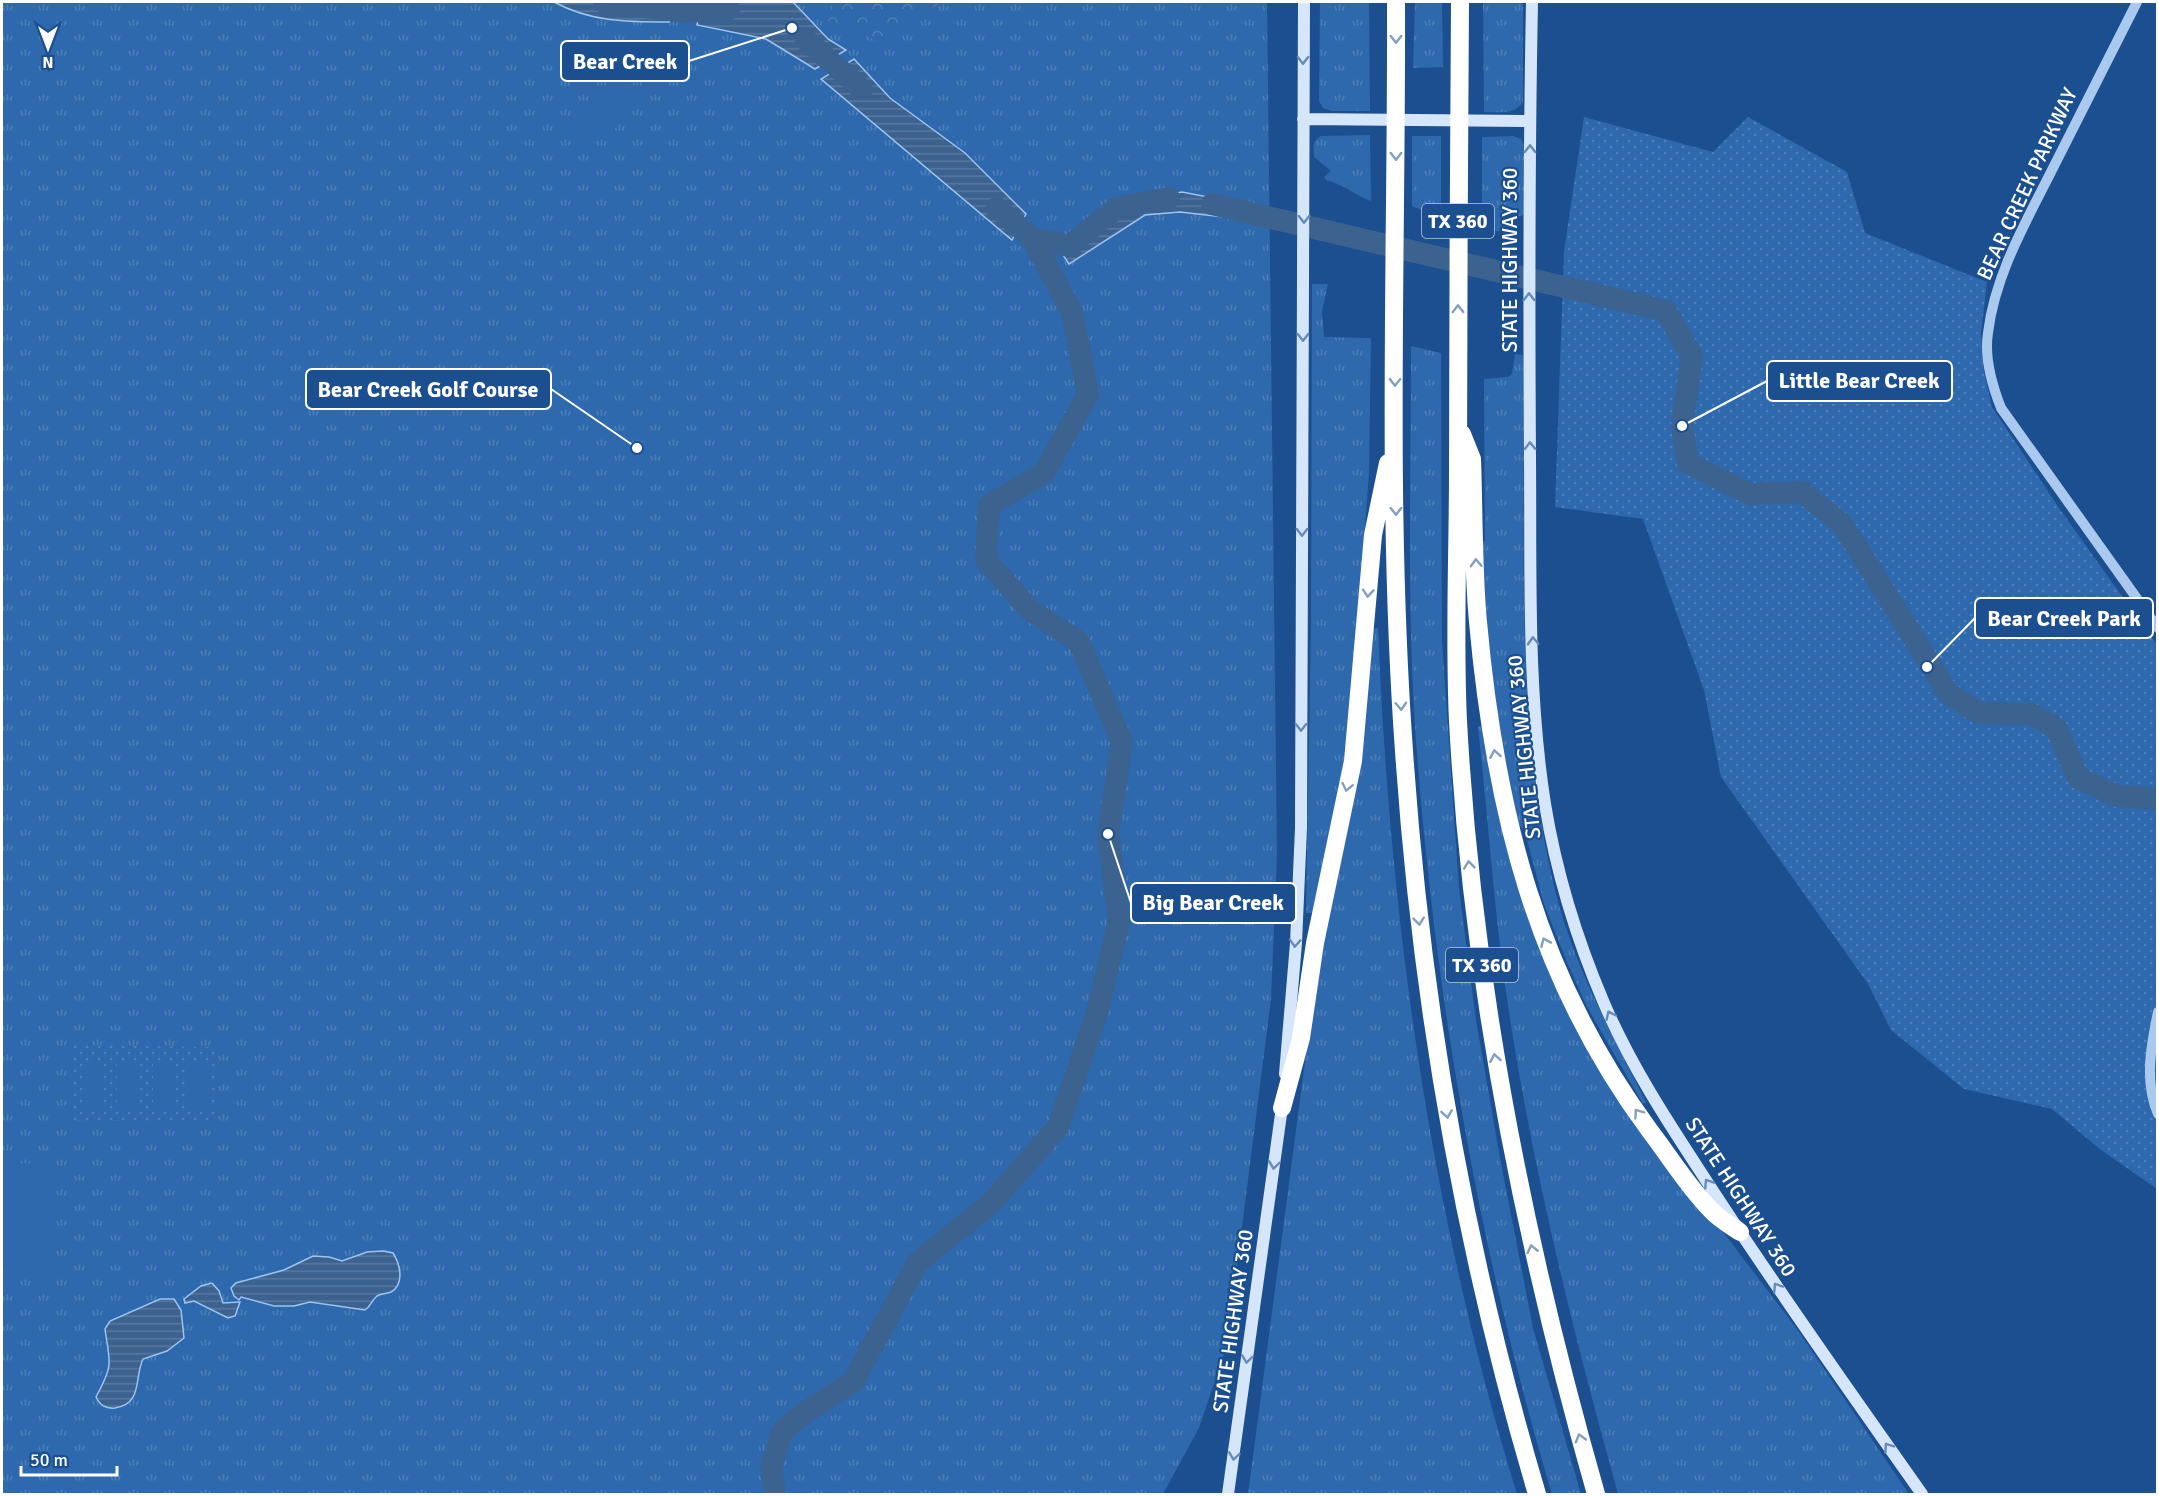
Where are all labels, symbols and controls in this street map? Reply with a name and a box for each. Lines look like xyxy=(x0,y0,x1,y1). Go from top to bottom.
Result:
north arrow xyxy=(18,18,78,78)
one-way arrow xyxy=(1390,34,1402,43)
callout: Bear Creek xyxy=(561,41,689,81)
text: Bear Creek xyxy=(573,48,678,75)
text: N xyxy=(42,52,54,72)
one-way arrow xyxy=(1297,55,1309,64)
street label: BEAR CREEK PARKWAY xyxy=(1971,83,2083,284)
one-way arrow xyxy=(1523,145,1536,154)
one-way arrow xyxy=(1390,151,1402,160)
street label: STATE HIGHWAY 360 xyxy=(1497,168,1523,352)
road number: TX 360 xyxy=(1422,204,1494,238)
one-way arrow xyxy=(1298,215,1310,224)
one-way arrow xyxy=(1523,292,1535,301)
one-way arrow xyxy=(1452,305,1464,314)
one-way arrow xyxy=(1297,332,1309,341)
callout: Little Bear Creek xyxy=(1767,361,1952,401)
text: Little Bear Creek xyxy=(1778,367,1940,394)
callout: Bear Creek Golf Course xyxy=(306,369,551,409)
text: Bear Creek Golf Course xyxy=(318,376,539,403)
one-way arrow xyxy=(1389,378,1401,387)
one-way arrow xyxy=(1524,442,1536,451)
one-way arrow xyxy=(1390,507,1402,516)
one-way arrow xyxy=(1296,527,1308,536)
one-way arrow xyxy=(1469,558,1482,567)
one-way arrow xyxy=(1362,589,1375,598)
callout: Bear Creek Park xyxy=(1975,598,2153,638)
text: Bear Creek Park xyxy=(1987,605,2141,632)
one-way arrow xyxy=(1526,637,1539,646)
street label: STATE HIGHWAY 360 xyxy=(1501,654,1547,840)
one-way arrow xyxy=(1395,701,1408,710)
one-way arrow xyxy=(1295,722,1307,731)
one-way arrow xyxy=(1490,749,1502,759)
one-way arrow xyxy=(1341,782,1354,792)
one-way arrow xyxy=(1464,860,1476,869)
callout: Big Bear Creek xyxy=(1131,883,1296,923)
text: Big Bear Creek xyxy=(1142,889,1284,916)
one-way arrow xyxy=(1412,917,1425,926)
one-way arrow xyxy=(1289,938,1302,947)
one-way arrow xyxy=(1540,938,1552,949)
road number: TX 360 xyxy=(1446,948,1518,982)
one-way arrow xyxy=(1605,1010,1617,1021)
one-way arrow xyxy=(1489,1053,1502,1063)
one-way arrow xyxy=(1441,1109,1453,1119)
one-way arrow xyxy=(1634,1109,1645,1120)
street label: STATE HIGHWAY 360 xyxy=(1680,1112,1802,1282)
one-way arrow xyxy=(1268,1161,1280,1170)
one-way arrow xyxy=(1704,1179,1715,1190)
street label: STATE HIGHWAY 360 xyxy=(1207,1228,1259,1414)
one-way arrow xyxy=(1526,1245,1539,1255)
one-way arrow xyxy=(1773,1283,1784,1294)
one-way arrow xyxy=(1241,1354,1254,1363)
one-way arrow xyxy=(1575,1433,1587,1444)
scale bar xyxy=(21,1439,117,1477)
one-way arrow xyxy=(1884,1442,1895,1453)
text: 50 m xyxy=(30,1449,68,1471)
one-way arrow xyxy=(1228,1451,1240,1460)

